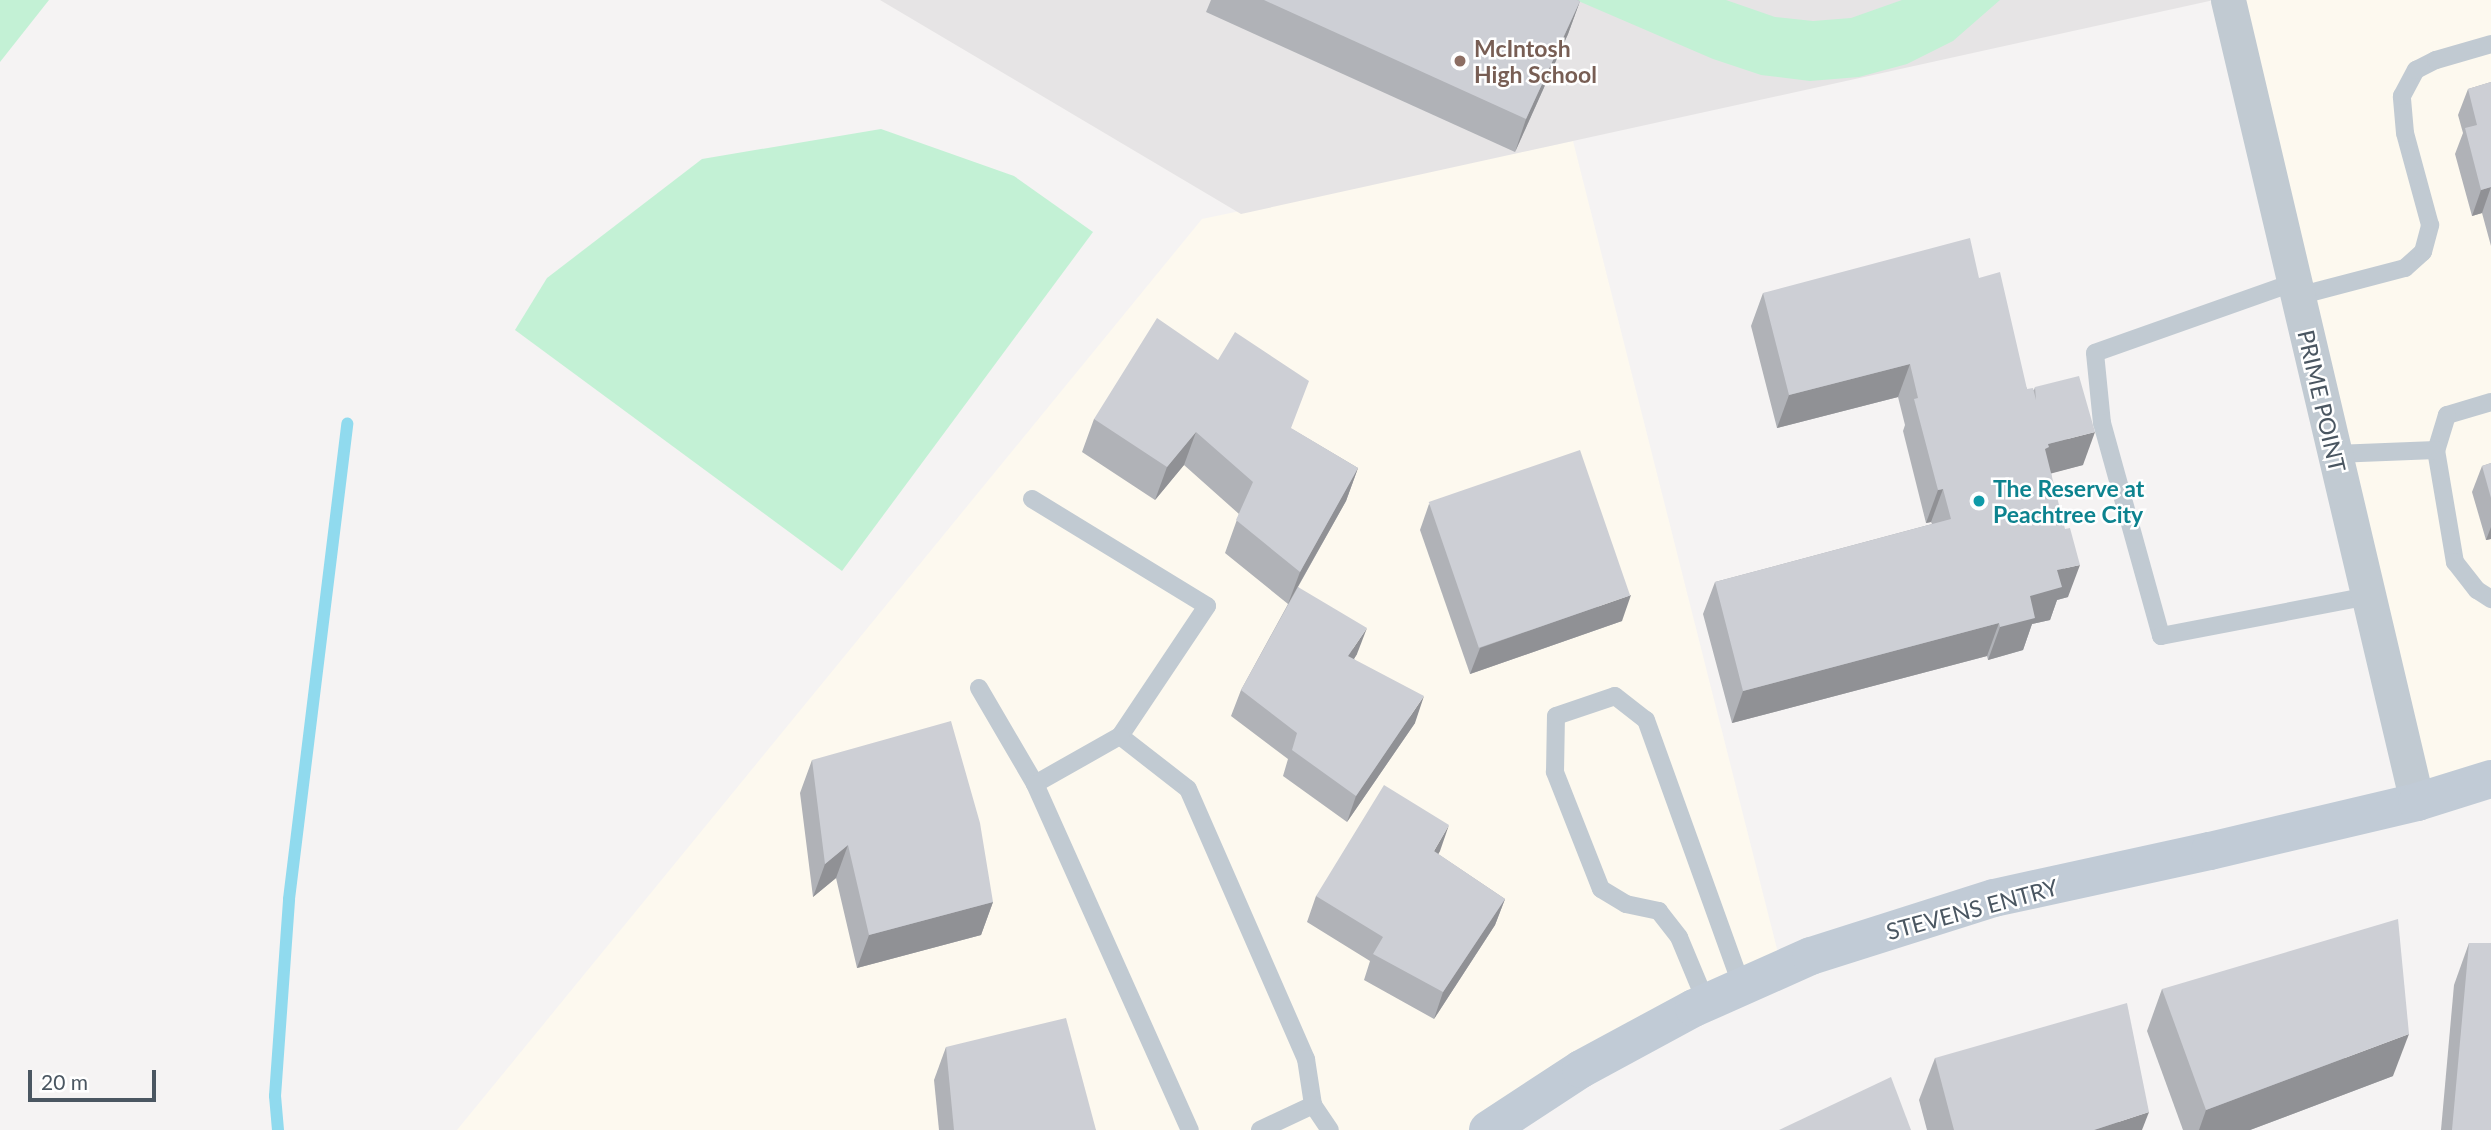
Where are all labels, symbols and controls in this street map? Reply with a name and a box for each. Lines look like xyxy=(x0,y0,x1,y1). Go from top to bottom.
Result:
place label: McIntosh High School xyxy=(1474,34,1597,88)
marker: McIntosh High School xyxy=(1452,53,1468,69)
street label: PRIME POINT xyxy=(2292,327,2352,475)
place label: The Reserve at Peachtree City xyxy=(1993,474,2144,528)
marker: The Reserve at Peachtree City xyxy=(1971,493,1987,509)
street label: STEVENS ENTRY xyxy=(1883,873,2061,945)
scale bar xyxy=(32,1056,159,1100)
text: 20 m xyxy=(41,1069,88,1094)

